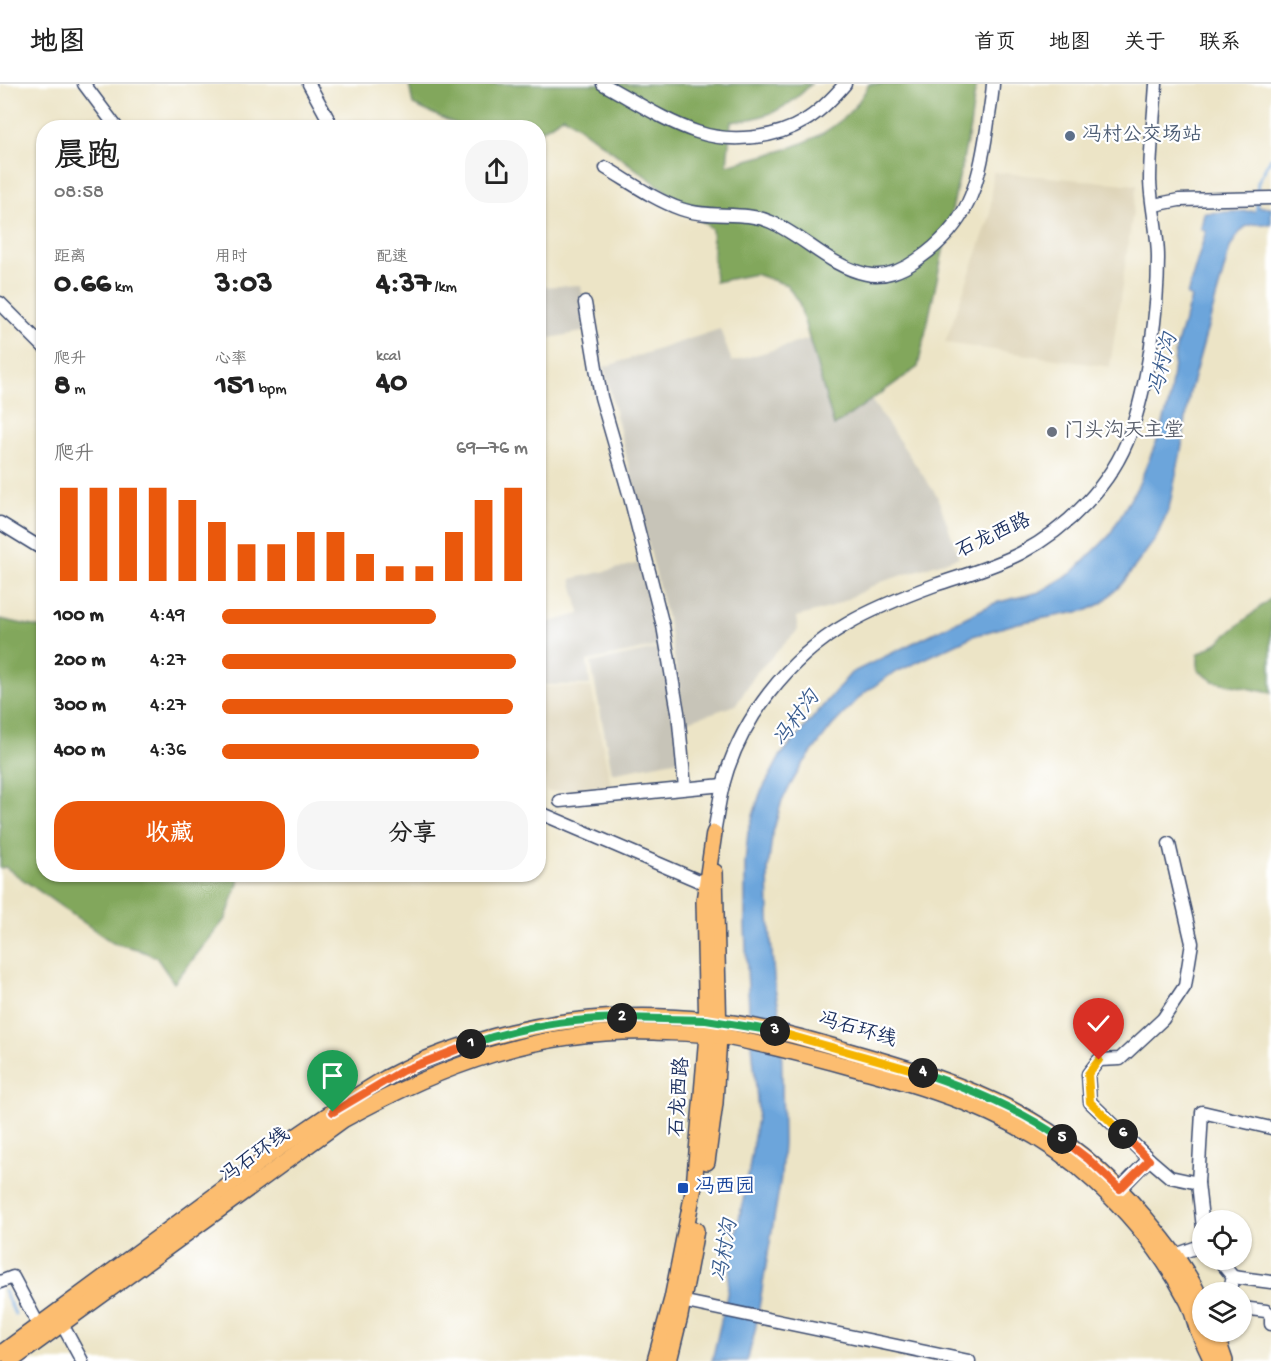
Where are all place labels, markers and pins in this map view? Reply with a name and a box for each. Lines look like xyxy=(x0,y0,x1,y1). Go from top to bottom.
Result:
place label: 冯村公交场站 xyxy=(1082,123,1202,148)
marker: 冯村公交场站 xyxy=(1063,129,1077,143)
place label: 门头沟天主堂 xyxy=(1064,419,1184,444)
marker: 门头沟天主堂 xyxy=(1045,425,1059,439)
pin xyxy=(1073,998,1124,1060)
pin: 2 xyxy=(607,1003,637,1033)
pin: 3 xyxy=(760,1016,790,1046)
pin: 1 xyxy=(456,1029,486,1059)
pin xyxy=(307,1050,358,1112)
pin: 4 xyxy=(908,1058,938,1088)
pin: 6 xyxy=(1108,1119,1138,1149)
pin: 5 xyxy=(1047,1124,1077,1154)
place label: 冯西园 xyxy=(695,1176,755,1200)
marker: 冯西园 xyxy=(676,1181,690,1195)

